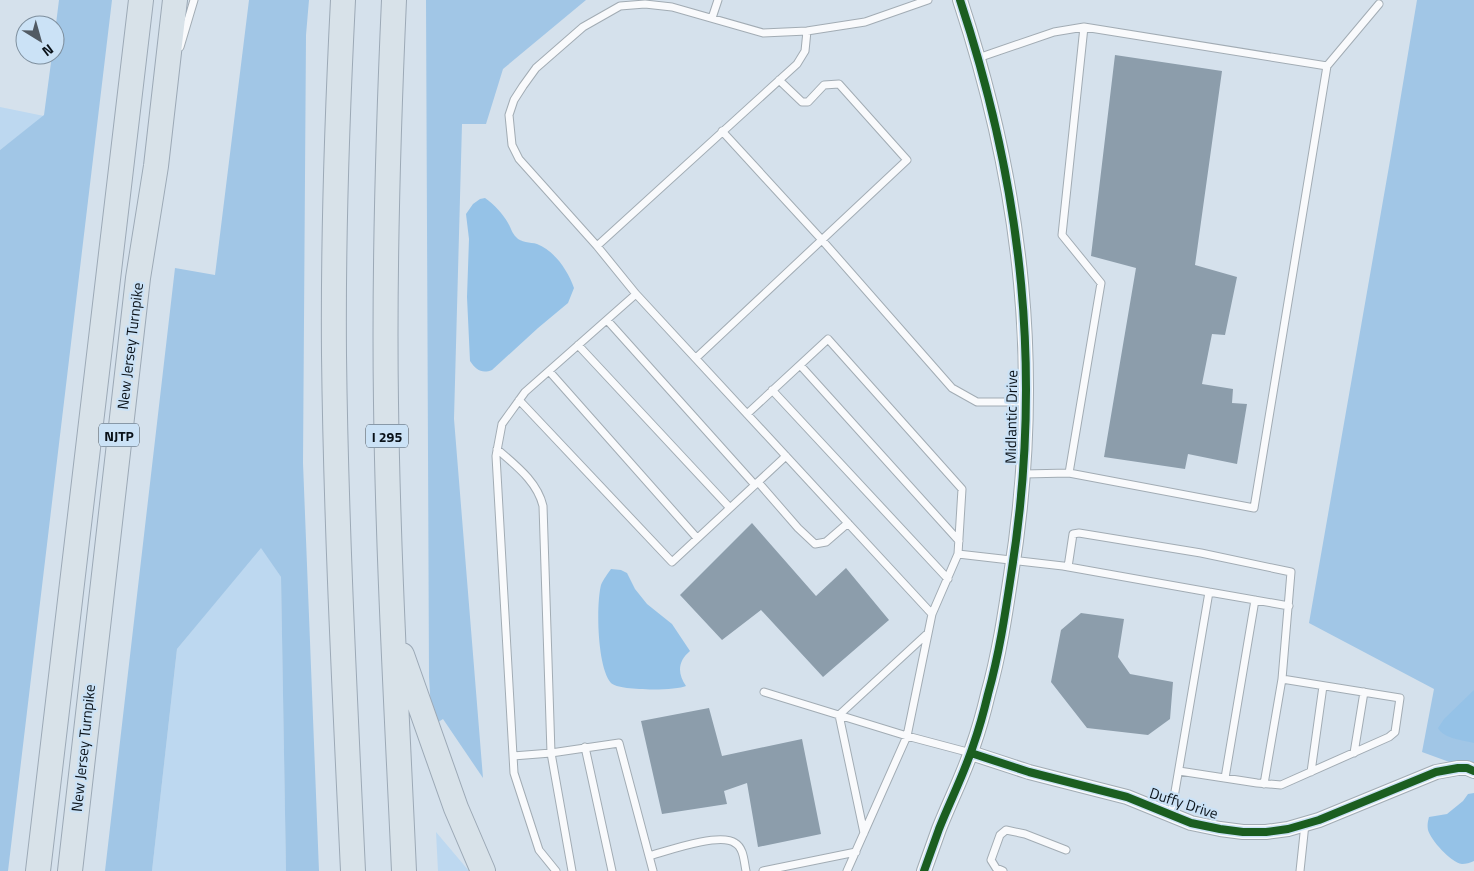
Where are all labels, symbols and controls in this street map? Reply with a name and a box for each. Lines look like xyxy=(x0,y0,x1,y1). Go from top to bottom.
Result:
north arrow xyxy=(15,15,65,65)
text: N xyxy=(38,39,58,62)
street label: New Jersey Turnpike xyxy=(111,281,149,411)
street label: Midlantic Drive xyxy=(999,370,1023,464)
road number: NJTP xyxy=(99,424,139,446)
road number: I 295 xyxy=(366,424,408,448)
street label: New Jersey Turnpike xyxy=(65,683,101,813)
street label: Duffy Drive xyxy=(1147,781,1221,825)

